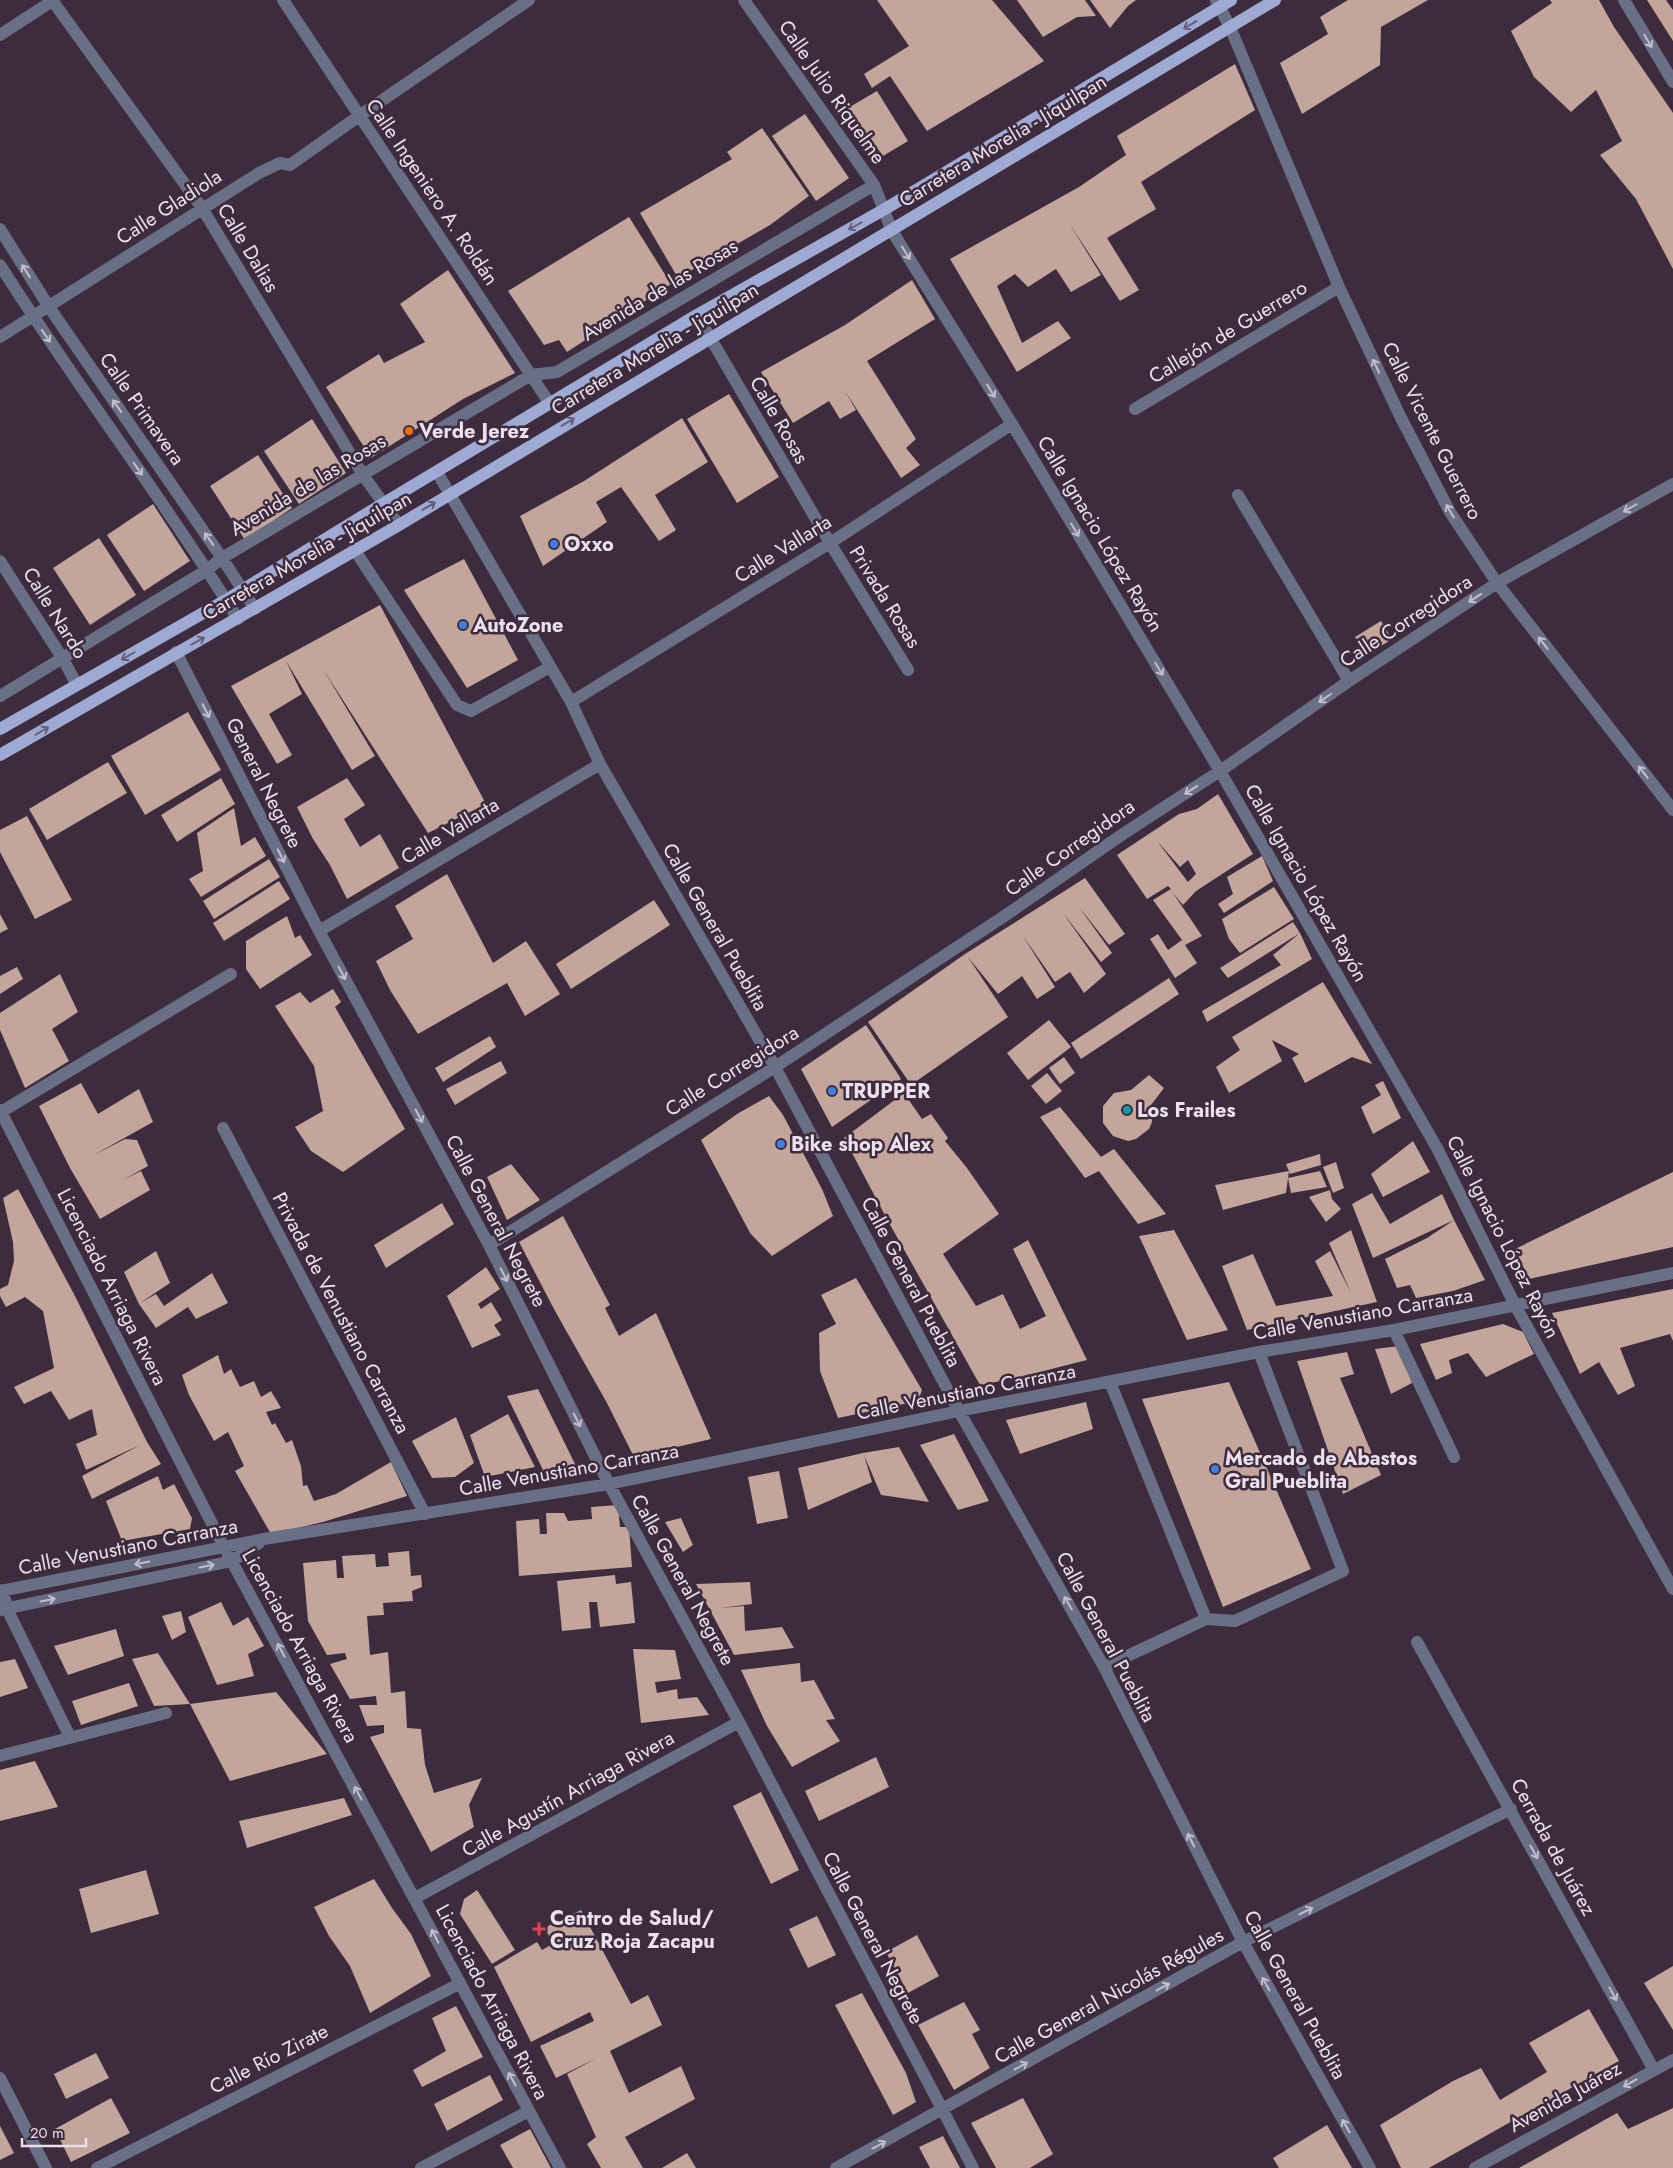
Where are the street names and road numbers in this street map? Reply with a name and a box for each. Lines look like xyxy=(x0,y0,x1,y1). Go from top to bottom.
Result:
street label: Calle Julio Riquelme xyxy=(771,14,893,170)
street label: Carretera Morelia - Jiquilpan xyxy=(894,67,1112,215)
street label: Calle Ingeniero A. Roldán xyxy=(359,93,505,291)
street label: Calle Gladiola xyxy=(111,162,227,252)
street label: Calle Dalias xyxy=(210,198,286,298)
street label: Avenida de las Rosas xyxy=(576,232,744,348)
street label: Callejón de Guerrero xyxy=(1143,273,1313,391)
street label: Carretera Morelia - Jiquilpan xyxy=(546,275,764,423)
street label: Calle Vicente Guerrero xyxy=(1375,337,1489,525)
street label: Calle Primavera xyxy=(92,347,192,471)
street label: Calle Rosas xyxy=(742,371,816,469)
street label: Avenida de las Rosas xyxy=(224,427,392,543)
street label: Calle Ignacio López Rayón xyxy=(1030,430,1170,638)
street label: Carretera Morelia - Jiquilpan xyxy=(197,484,417,628)
street label: Calle Vallarta xyxy=(729,508,837,590)
street label: Privada Rosas xyxy=(842,540,928,654)
street label: Calle Nardo xyxy=(15,562,95,664)
street label: Calle Corregidora xyxy=(1334,567,1478,675)
street label: General Negrete xyxy=(219,713,309,853)
street label: Calle Ignacio López Rayón xyxy=(1237,779,1375,987)
street label: Calle Vallarta xyxy=(395,790,505,872)
street label: Calle Corregidora xyxy=(999,792,1141,904)
street label: Calle General Pueblita xyxy=(655,838,775,1016)
street label: Calle Corregidora xyxy=(660,1018,804,1124)
street label: Calle General Negrete xyxy=(438,1130,554,1312)
street label: Calle Ignacio López Rayón xyxy=(1439,1131,1567,1343)
street label: Licenciado Arriaga Rivera xyxy=(50,1183,174,1391)
street label: Privada de Venustiano Carranza xyxy=(265,1187,417,1439)
street label: Calle General Pueblita xyxy=(854,1192,968,1372)
street label: Calle Venustiano Carranza xyxy=(1251,1280,1475,1348)
street label: Calle Venustiano Carranza xyxy=(854,1357,1078,1427)
street label: Calle Venustiano Carranza xyxy=(457,1436,681,1504)
street label: Calle General Negrete xyxy=(624,1489,742,1671)
street label: Calle Venustiano Carranza xyxy=(16,1512,240,1582)
street label: Licenciado Arriaga Rivera xyxy=(235,1544,365,1748)
street label: Calle General Pueblita xyxy=(1049,1547,1163,1727)
street label: Calle Agustín Arriaga Rivera xyxy=(456,1723,680,1865)
street label: Cerrada de Juárez xyxy=(1503,1773,1603,1921)
street label: Calle General Negrete xyxy=(815,1847,931,2029)
street label: Licenciado Arriaga Rivera xyxy=(428,1899,556,2105)
street label: Calle General Pueblita xyxy=(1236,1905,1354,2085)
street label: Calle General Nicolás Régules xyxy=(989,1921,1229,2071)
street label: Calle Río Zirate xyxy=(205,2017,333,2101)
street label: Avenida Juárez xyxy=(1504,2054,1626,2140)

